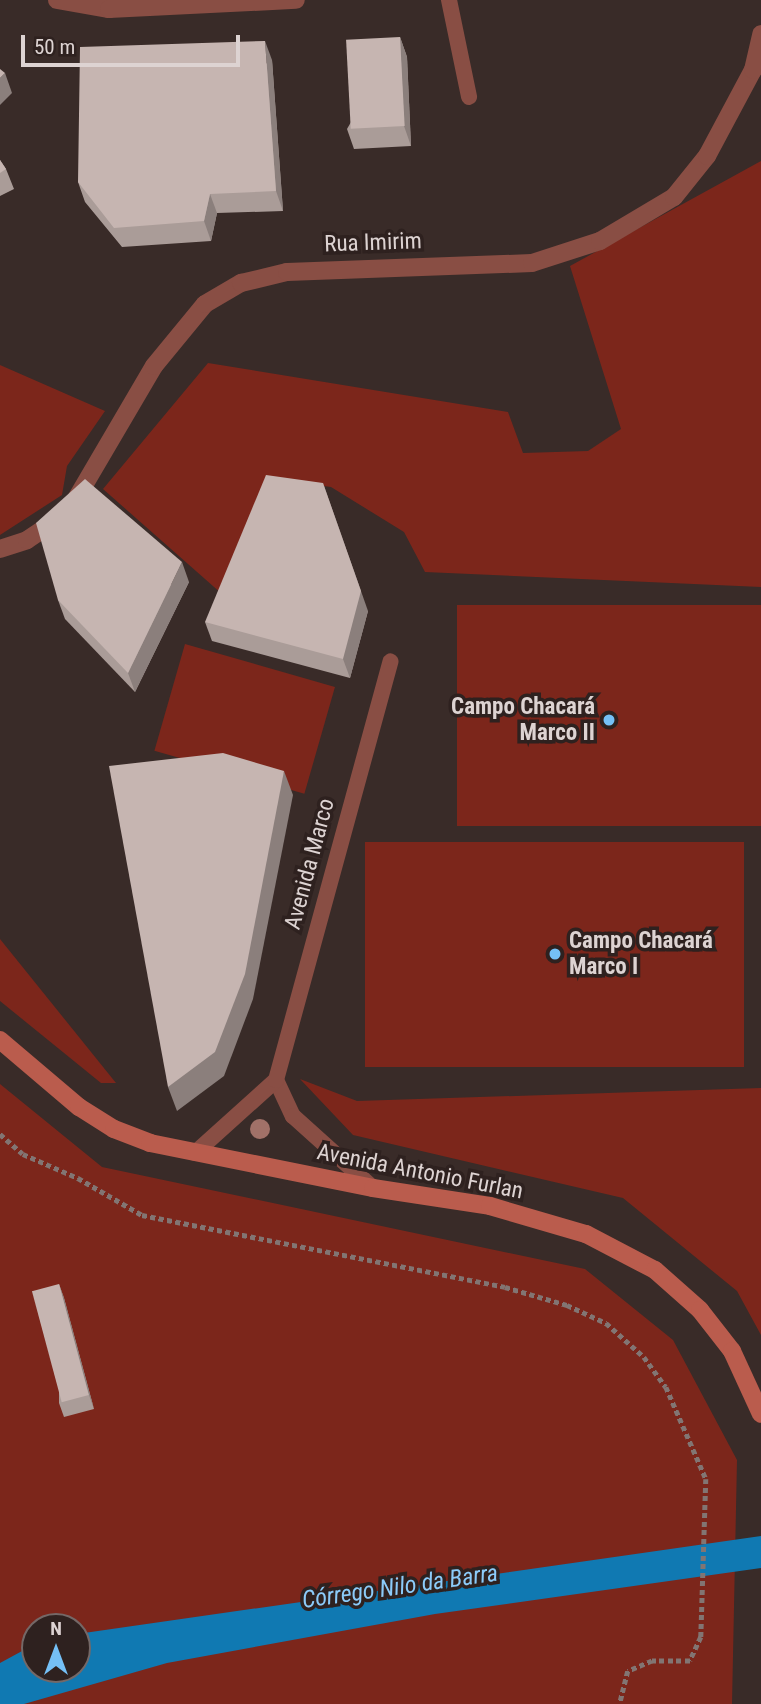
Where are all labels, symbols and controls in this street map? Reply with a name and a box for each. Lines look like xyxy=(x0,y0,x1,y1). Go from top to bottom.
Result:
scale bar xyxy=(24,21,243,65)
text: 50 m xyxy=(34,35,75,59)
street label: Rua Imirim xyxy=(324,228,422,258)
place label: Campo Chacará Marco II xyxy=(451,693,595,747)
marker: Campo Chacará Marco II xyxy=(601,712,617,728)
street label: Avenida Marco xyxy=(279,795,341,933)
place label: Campo Chacará Marco I xyxy=(569,927,713,981)
marker: Campo Chacará Marco I xyxy=(547,946,563,962)
street label: Avenida Antonio Furlan xyxy=(315,1138,525,1206)
water label: Córrego Nilo da Barra xyxy=(300,1559,500,1615)
north arrow xyxy=(21,1613,91,1683)
text: N xyxy=(50,1617,62,1640)

